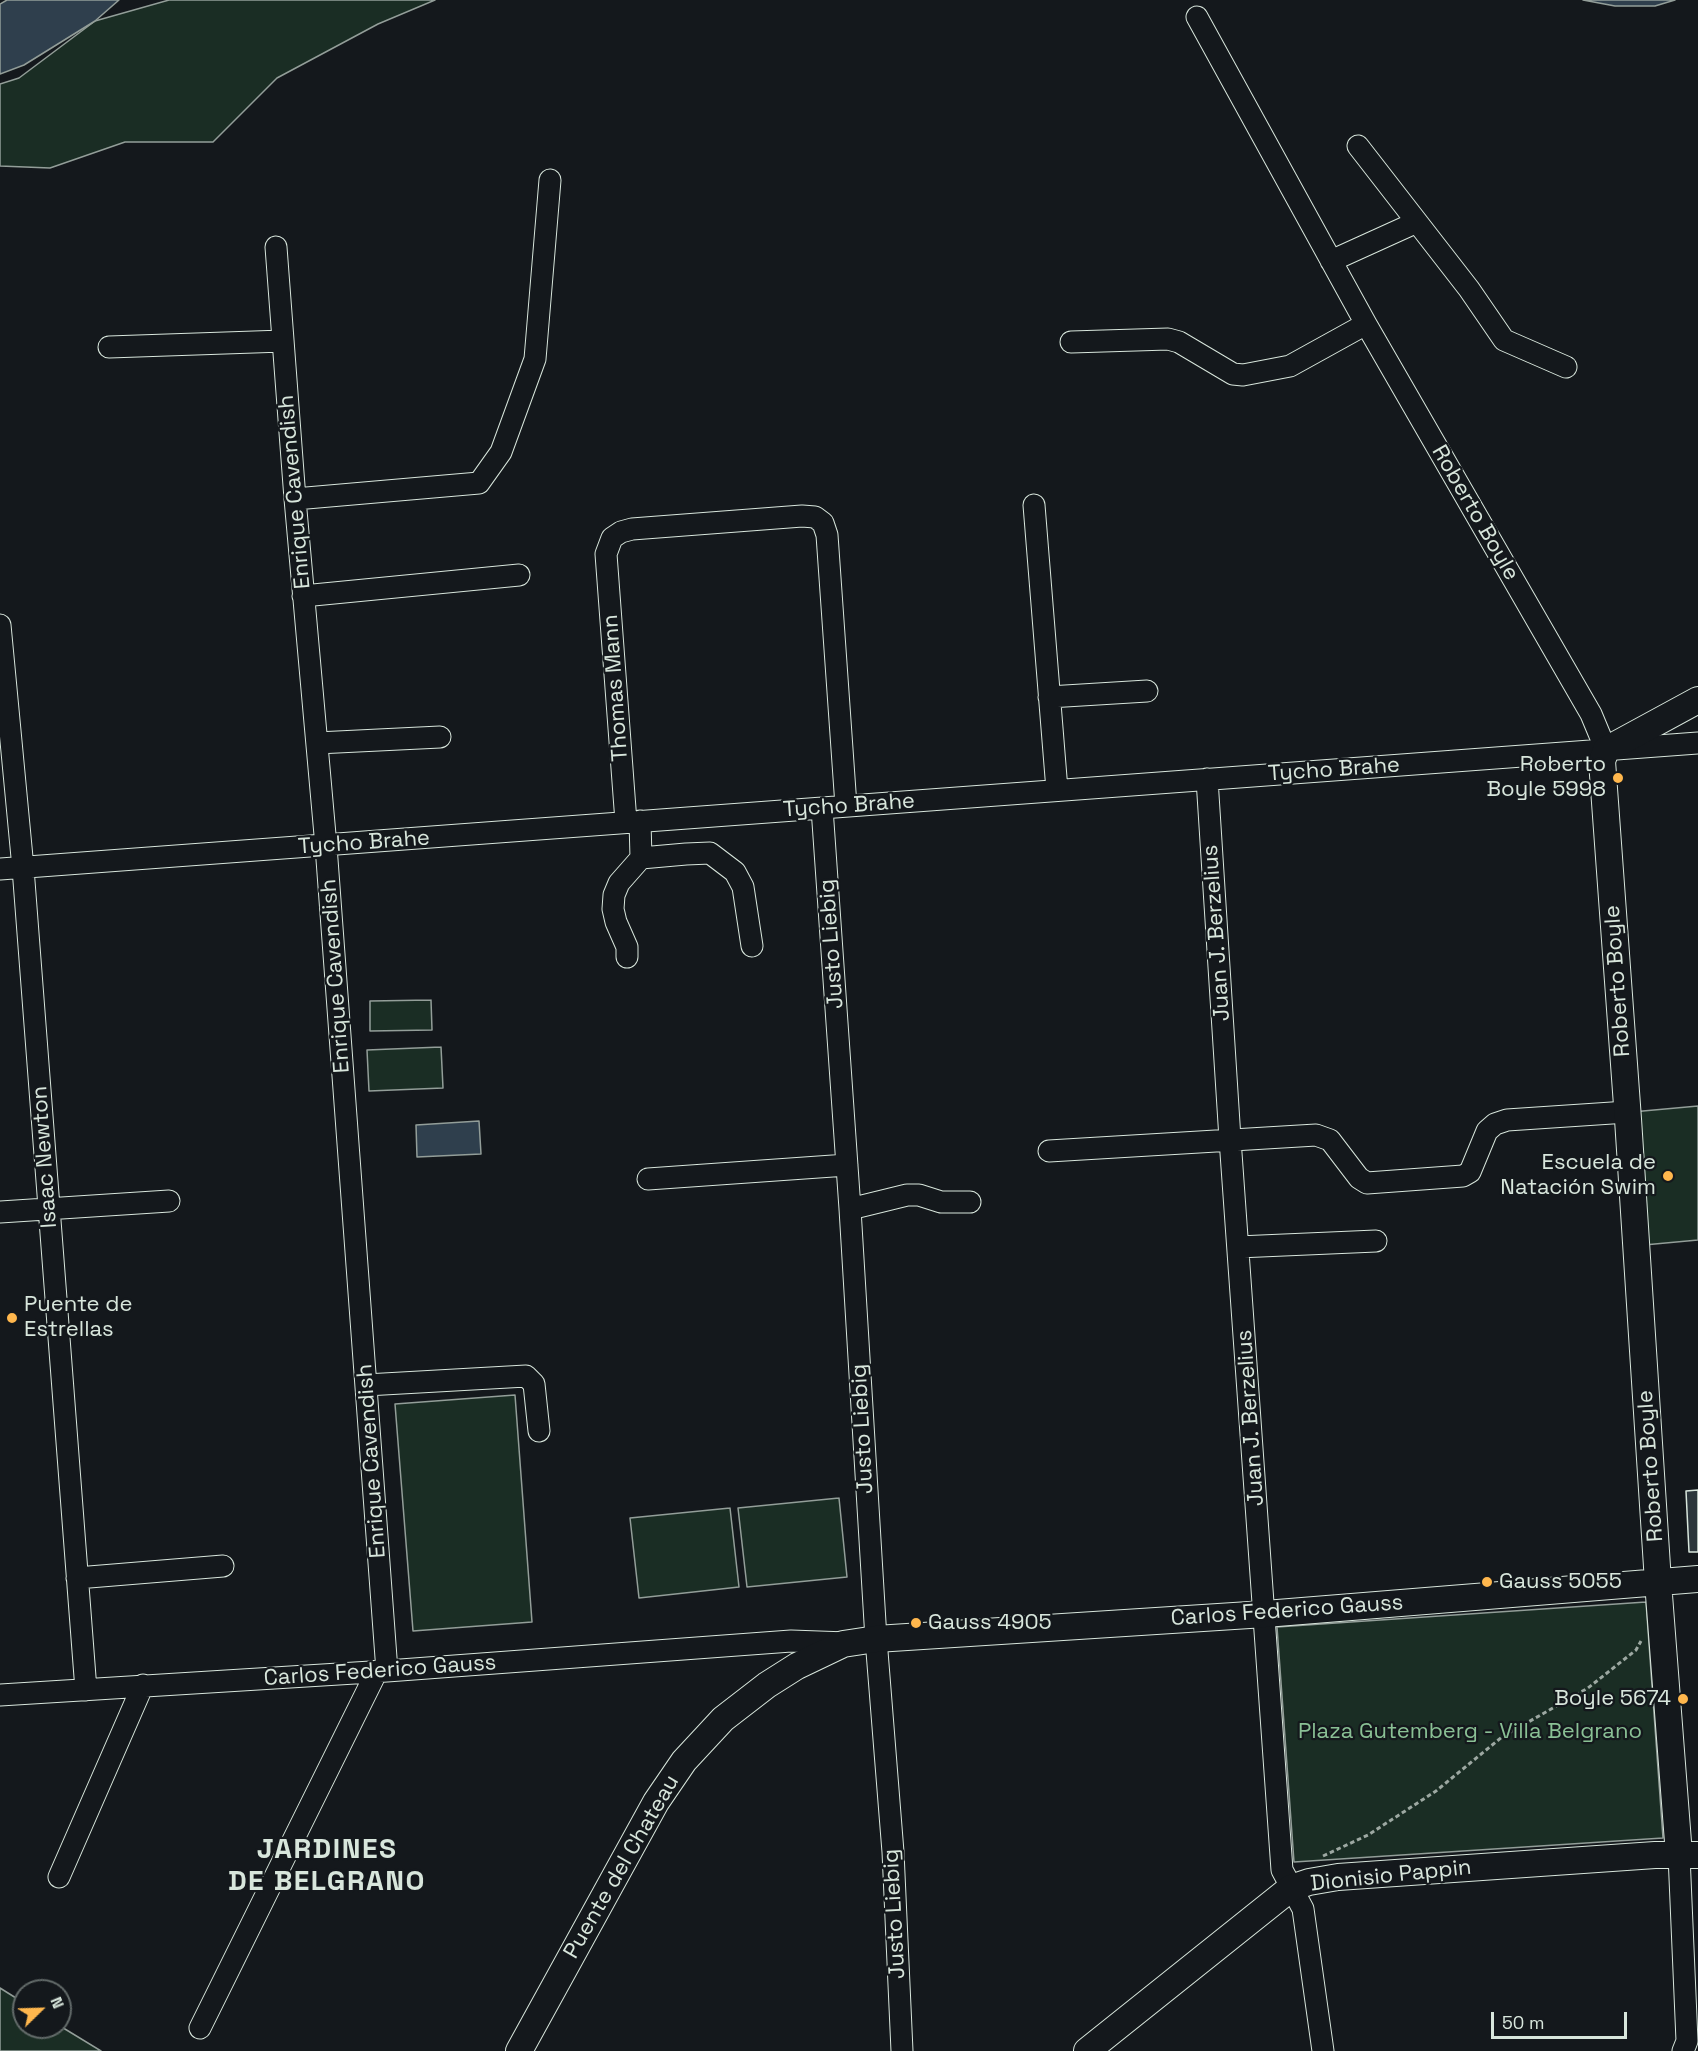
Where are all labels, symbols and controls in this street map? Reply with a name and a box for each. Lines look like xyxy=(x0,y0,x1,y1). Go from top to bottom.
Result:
street label: Enrique Cavendish xyxy=(273,394,317,590)
street label: Roberto Boyle xyxy=(1426,441,1524,585)
street label: Thomas Mann xyxy=(598,614,634,762)
street label: Tycho Brahe xyxy=(1267,752,1401,788)
place label: Roberto Boyle 5998 xyxy=(1487,752,1606,804)
marker: Roberto Boyle 5998 xyxy=(1611,771,1625,785)
street label: Tycho Brahe xyxy=(782,788,916,824)
street label: Tycho Brahe xyxy=(297,825,431,861)
street label: Juan J. Berzelius xyxy=(1198,844,1236,1022)
street label: Enrique Cavendish xyxy=(316,878,356,1074)
street label: Justo Liebig xyxy=(814,878,850,1010)
street label: Roberto Boyle xyxy=(1600,904,1636,1058)
street label: Isaac Newton xyxy=(27,1085,63,1229)
place label: Escuela de Natación Swim xyxy=(1500,1150,1656,1202)
marker: Escuela de Natación Swim xyxy=(1661,1169,1675,1183)
place label: Puente de Estrellas xyxy=(24,1292,132,1344)
marker: Puente de Estrellas xyxy=(5,1311,19,1325)
street label: Juan J. Berzelius xyxy=(1232,1329,1270,1507)
street label: Enrique Cavendish xyxy=(352,1363,392,1559)
street label: Justo Liebig xyxy=(846,1363,880,1495)
street label: Roberto Boyle xyxy=(1633,1389,1669,1543)
place label: Gauss 5055 xyxy=(1499,1569,1622,1595)
marker: Gauss 5055 xyxy=(1480,1575,1494,1589)
street label: Carlos Federico Gauss xyxy=(1170,1590,1404,1632)
place label: Gauss 4905 xyxy=(928,1610,1052,1636)
marker: Gauss 4905 xyxy=(909,1616,923,1630)
street label: Carlos Federico Gauss xyxy=(263,1650,497,1692)
place label: Boyle 5674 xyxy=(1554,1686,1671,1712)
marker: Boyle 5674 xyxy=(1676,1692,1690,1706)
park label: Plaza Gutemberg - Villa Belgrano xyxy=(1298,1719,1642,1745)
street label: Puente del Chateau xyxy=(559,1770,685,1964)
district label: JARDINES DE BELGRANO xyxy=(228,1833,426,1899)
street label: Justo Liebig xyxy=(878,1848,912,1980)
street label: Dionisio Pappin xyxy=(1309,1854,1473,1898)
north arrow xyxy=(12,1979,72,2039)
text: N xyxy=(45,1994,69,2012)
scale bar xyxy=(1494,2000,1630,2038)
text: 50 m xyxy=(1502,2011,1544,2034)

